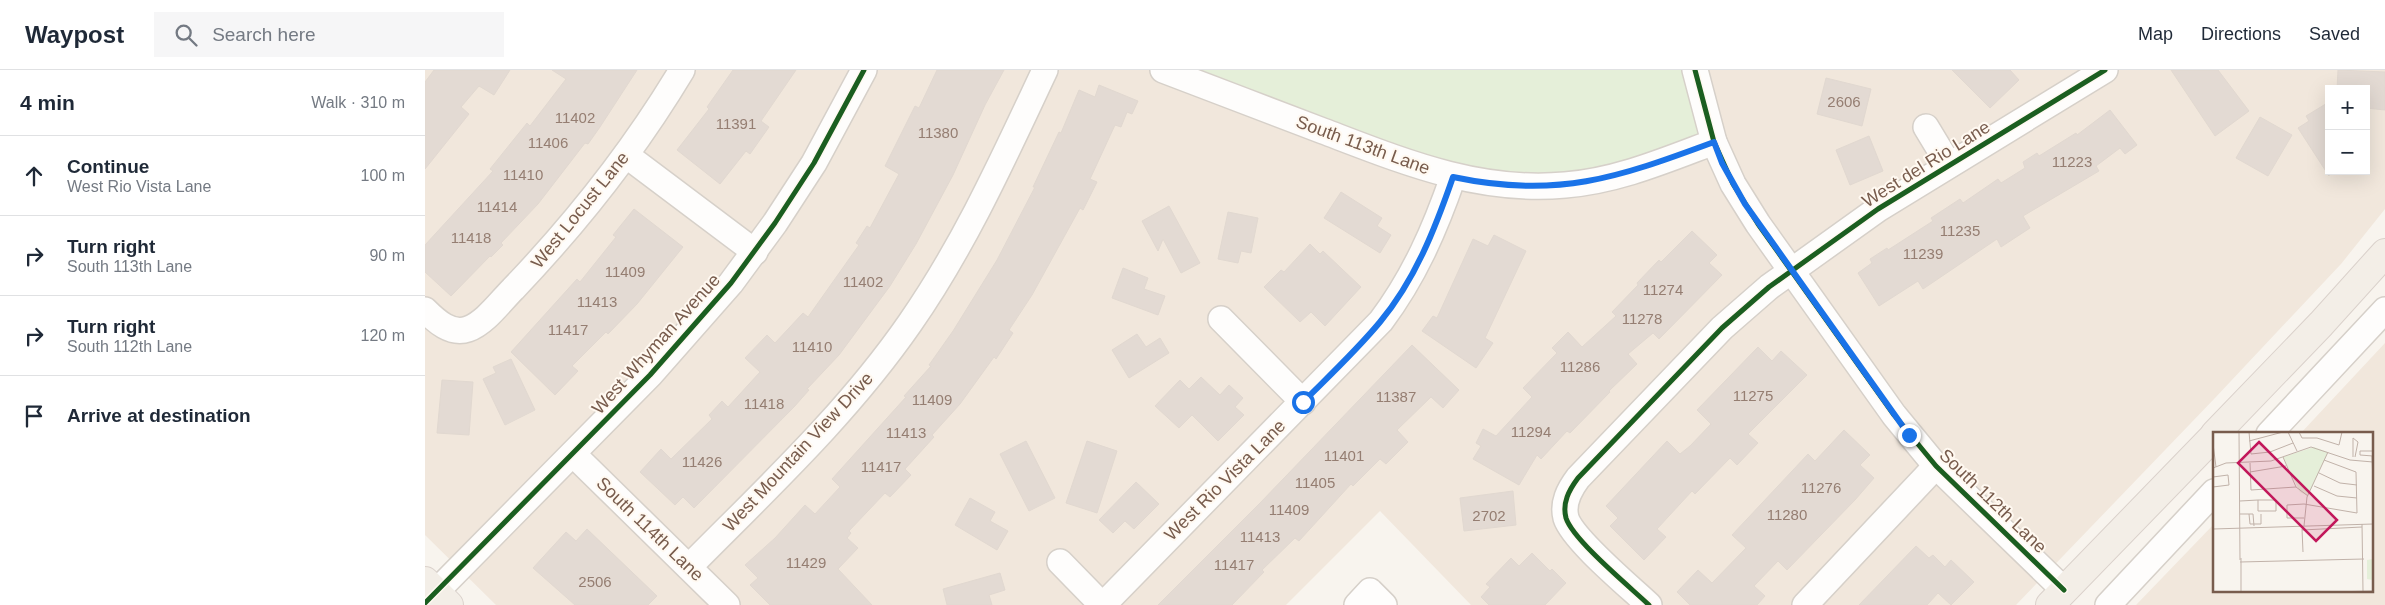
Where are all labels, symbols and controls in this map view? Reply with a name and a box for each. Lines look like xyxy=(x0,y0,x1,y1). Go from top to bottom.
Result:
search box xyxy=(154,12,504,57)
text: Waypost xyxy=(25,21,124,48)
icon: search xyxy=(172,21,200,49)
text: Search here xyxy=(212,24,316,45)
text: Map xyxy=(2138,24,2173,44)
text: Directions xyxy=(2201,24,2281,44)
text: Saved xyxy=(2309,24,2360,44)
map controls xyxy=(2325,85,2370,175)
button: + xyxy=(2325,85,2370,130)
text: 4 min xyxy=(20,91,75,114)
house number: 2606 xyxy=(1827,93,1861,110)
text: Walk · 310 m xyxy=(311,94,405,111)
house number: 11402 xyxy=(555,109,595,126)
street label: South 113th Lane xyxy=(1293,112,1433,178)
house number: 11391 xyxy=(716,115,756,132)
street label: West del Rio Lane xyxy=(1858,117,1994,211)
house number: 11380 xyxy=(918,124,958,141)
button: − xyxy=(2325,130,2370,175)
house number: 11406 xyxy=(528,134,568,151)
street label: West Locust Lane xyxy=(527,148,633,272)
house number: 11223 xyxy=(2052,153,2092,170)
text: Continue xyxy=(67,156,149,177)
icon: ahead xyxy=(20,162,48,190)
house number: 11410 xyxy=(503,166,543,183)
text: 100 m xyxy=(361,167,405,184)
text: West Rio Vista Lane xyxy=(67,178,211,195)
house number: 11414 xyxy=(477,198,517,215)
house number: 11235 xyxy=(1940,222,1980,239)
house number: 11418 xyxy=(451,229,491,246)
text: Turn right xyxy=(67,236,155,257)
icon: right xyxy=(20,242,48,270)
house number: 11239 xyxy=(1903,245,1943,262)
text: 90 m xyxy=(369,247,405,264)
text: South 113th Lane xyxy=(67,258,192,275)
house number: 11409 xyxy=(605,263,645,280)
street label: West Whyman Avenue xyxy=(588,270,724,418)
house number: 11402 xyxy=(843,273,883,290)
house number: 11274 xyxy=(1643,281,1683,298)
house number: 11413 xyxy=(577,293,617,310)
house number: 11278 xyxy=(1622,310,1662,327)
text: Turn right xyxy=(67,316,155,337)
house number: 11417 xyxy=(548,321,588,338)
icon: right xyxy=(20,322,48,350)
text: 120 m xyxy=(361,327,405,344)
text: South 112th Lane xyxy=(67,338,192,355)
house number: 11410 xyxy=(792,338,832,355)
house number: 11286 xyxy=(1560,358,1600,375)
street label: West Mountain View Drive xyxy=(719,368,877,536)
house number: 11275 xyxy=(1733,387,1773,404)
house number: 11387 xyxy=(1376,388,1416,405)
house number: 11409 xyxy=(912,391,952,408)
route start xyxy=(1292,391,1315,414)
house number: 11418 xyxy=(744,395,784,412)
icon: arrive xyxy=(20,402,48,430)
text: Arrive at destination xyxy=(67,405,251,426)
street label: West Rio Vista Lane xyxy=(1161,416,1289,544)
house number: 11294 xyxy=(1511,423,1551,440)
house number: 11413 xyxy=(886,424,926,441)
route end xyxy=(1898,424,1921,447)
inset map xyxy=(2213,432,2373,592)
street label: South 112th Lane xyxy=(1935,445,2051,557)
house number: 11401 xyxy=(1324,447,1364,464)
house number: 11426 xyxy=(682,453,722,470)
house number: 11417 xyxy=(861,458,901,475)
street label: South 114th Lane xyxy=(592,473,708,585)
house number: 11405 xyxy=(1295,474,1335,491)
house number: 11276 xyxy=(1801,479,1841,496)
house number: 11409 xyxy=(1269,501,1309,518)
house number: 11280 xyxy=(1767,506,1807,523)
house number: 2702 xyxy=(1472,507,1506,524)
house number: 11413 xyxy=(1240,528,1280,545)
house number: 11429 xyxy=(786,554,826,571)
house number: 11417 xyxy=(1214,556,1254,573)
house number: 2506 xyxy=(578,573,612,590)

